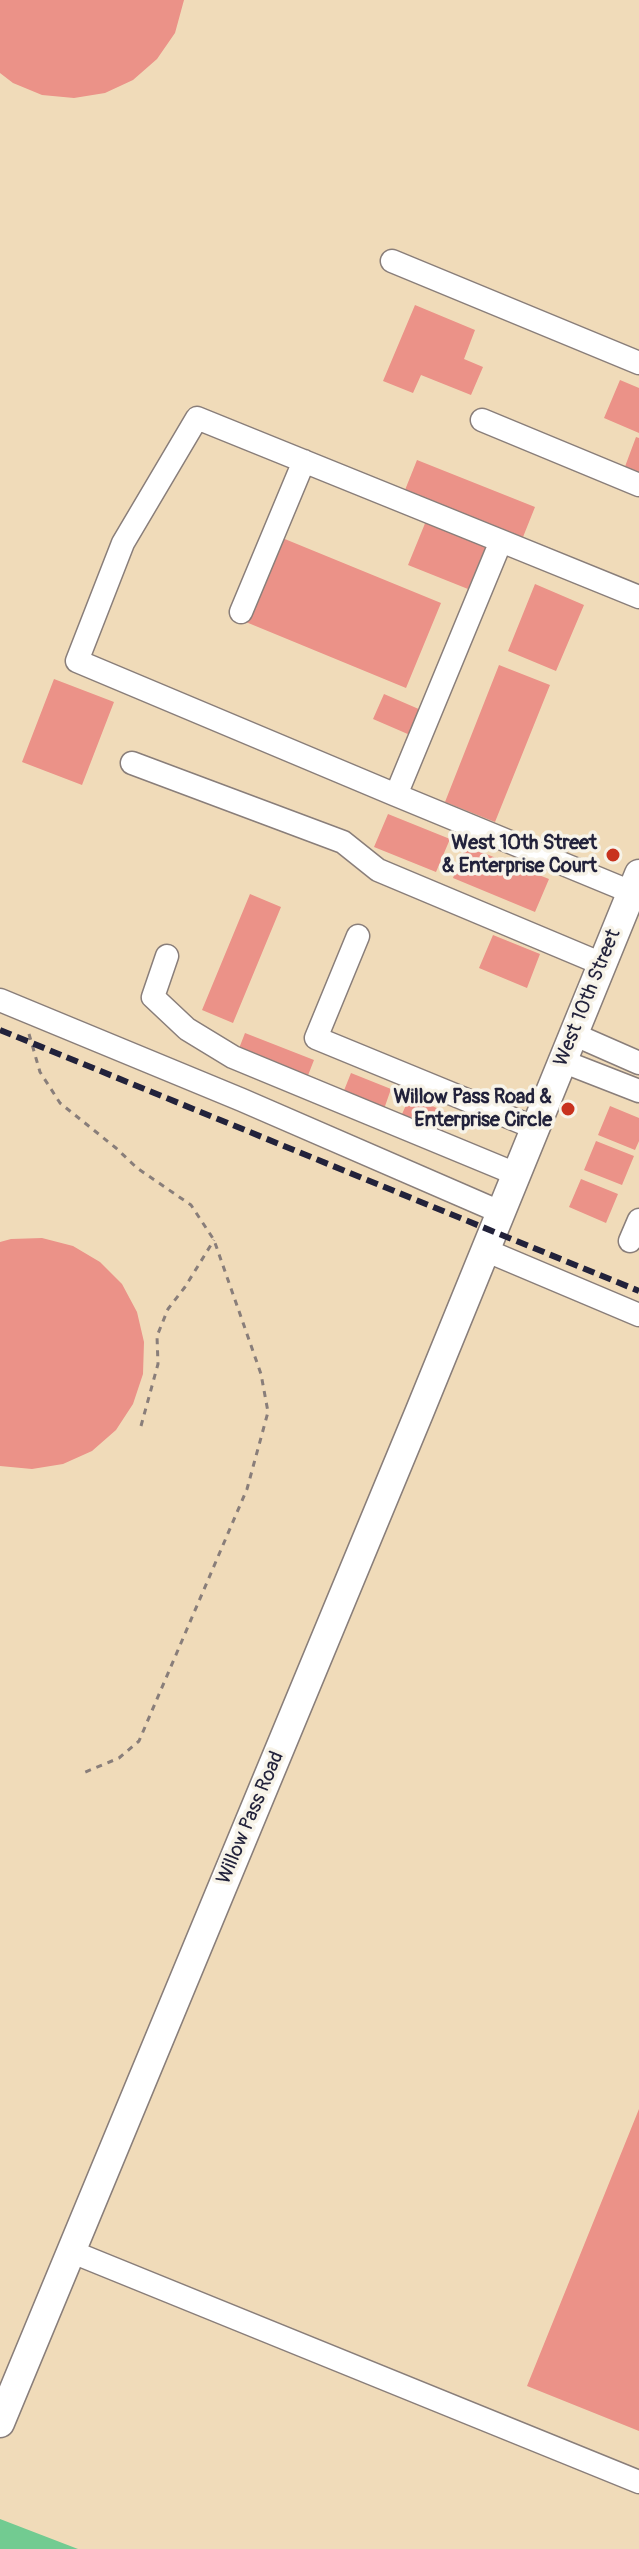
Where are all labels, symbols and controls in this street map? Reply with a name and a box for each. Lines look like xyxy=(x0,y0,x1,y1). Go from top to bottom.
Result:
place label: West 10th Street & Enterprise Court xyxy=(442,832,597,879)
marker: West 10th Street & Enterprise Court xyxy=(604,846,622,864)
street label: West 10th Street xyxy=(550,926,626,1070)
place label: Willow Pass Road & Enterprise Circle xyxy=(393,1086,552,1133)
marker: Willow Pass Road & Enterprise Circle xyxy=(559,1100,577,1118)
street label: Willow Pass Road xyxy=(212,1748,290,1888)

